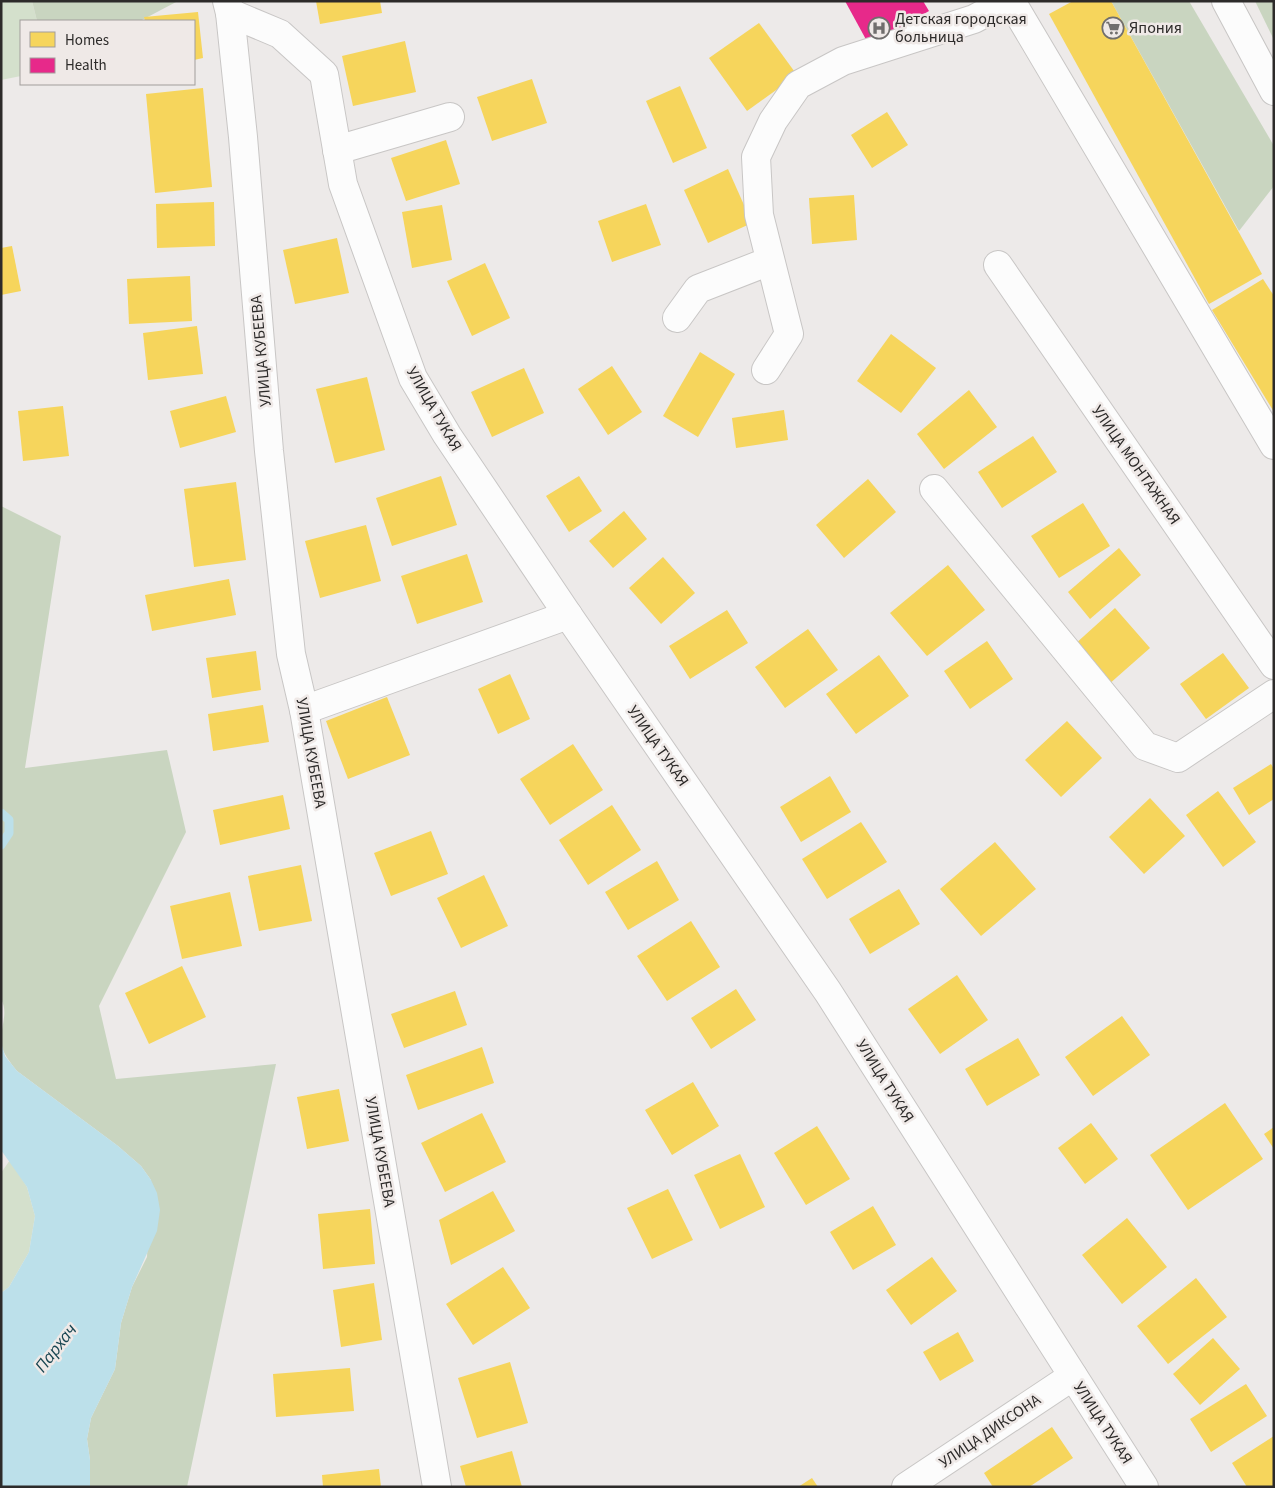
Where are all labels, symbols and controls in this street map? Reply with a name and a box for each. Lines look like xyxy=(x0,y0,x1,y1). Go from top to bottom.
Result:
place label: Детская городская больница xyxy=(895,8,1027,48)
hospital icon: Детская городская больница xyxy=(867,16,891,40)
supermarket icon: Япония xyxy=(1101,16,1125,40)
place label: Япония xyxy=(1129,17,1182,39)
legend xyxy=(20,20,195,85)
text: Homes xyxy=(65,30,109,51)
text: Health xyxy=(65,55,107,76)
street label: УЛИЦА КУБЕЕВА xyxy=(245,294,277,408)
street label: УЛИЦА ТУКАЯ xyxy=(401,363,467,455)
street label: УЛИЦА МОНТАЖНАЯ xyxy=(1087,401,1185,529)
street label: УЛИЦА КУБЕЕВА xyxy=(290,696,332,810)
street label: УЛИЦА ТУКАЯ xyxy=(622,701,694,791)
street label: УЛИЦА ТУКАЯ xyxy=(851,1035,919,1127)
street label: УЛИЦА КУБЕЕВА xyxy=(359,1095,401,1209)
water label: Пархач xyxy=(29,1318,83,1378)
street label: УЛИЦА ТУКАЯ xyxy=(1068,1378,1138,1468)
street label: УЛИЦА ДИКСОНА xyxy=(935,1389,1045,1473)

